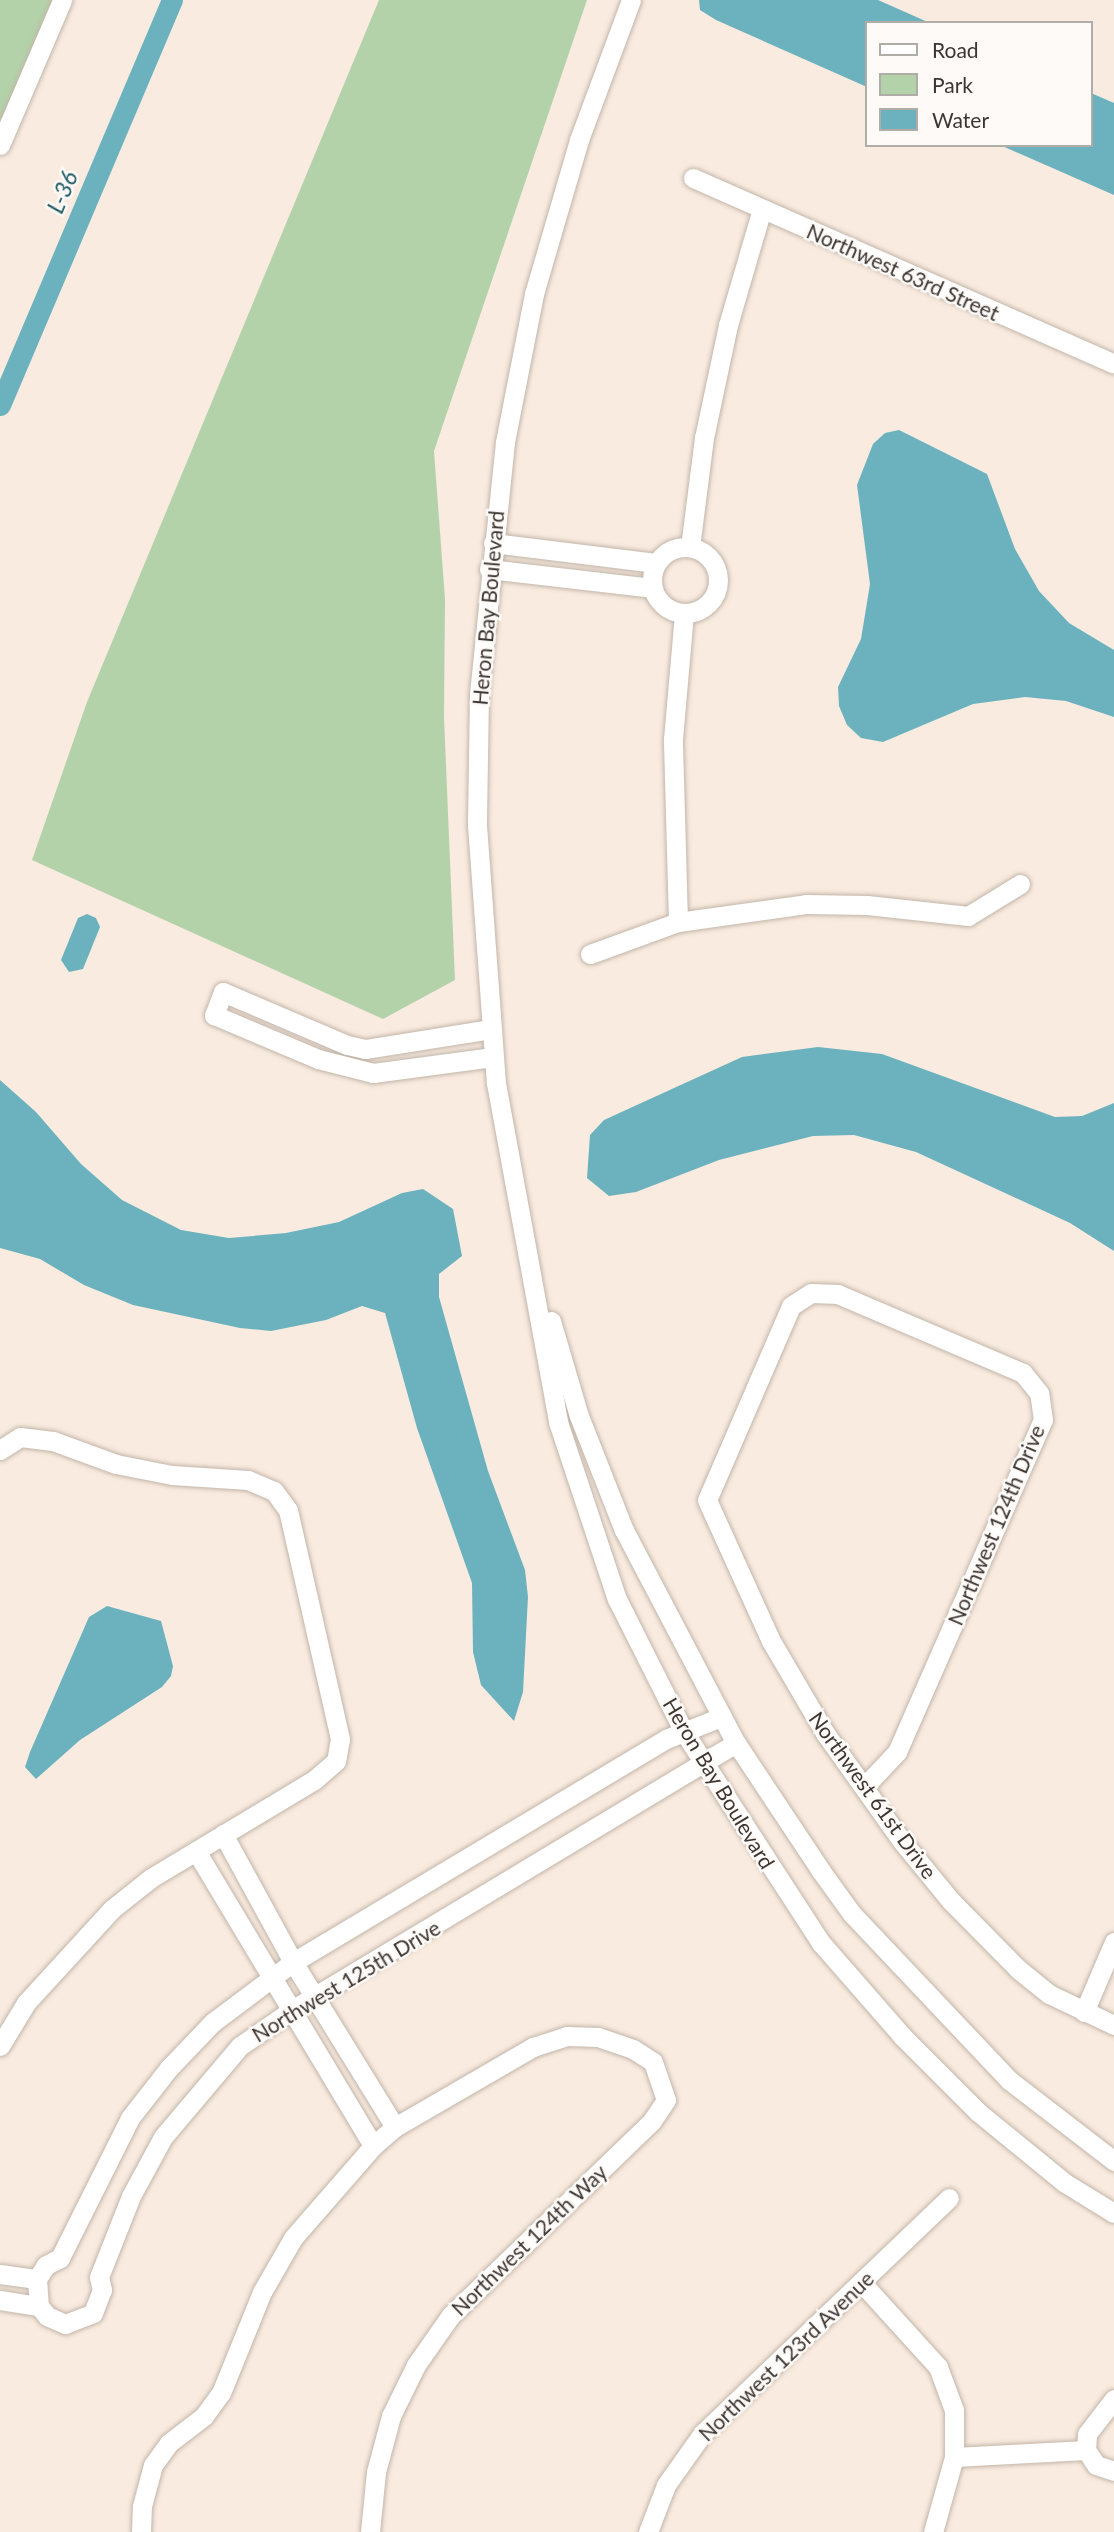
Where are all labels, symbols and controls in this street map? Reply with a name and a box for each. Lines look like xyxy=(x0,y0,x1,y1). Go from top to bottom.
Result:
legend xyxy=(866,21,1093,147)
text: Road xyxy=(932,37,979,62)
text: Park xyxy=(932,72,973,97)
text: Water xyxy=(932,107,989,132)
water label: L-36 xyxy=(41,167,83,217)
street label: Northwest 63rd Street xyxy=(803,218,1003,326)
street label: Heron Bay Boulevard xyxy=(467,509,509,707)
street label: Northwest 124th Drive xyxy=(942,1421,1050,1629)
street label: Heron Bay Boulevard xyxy=(658,1693,780,1873)
street label: Northwest 61st Drive xyxy=(804,1707,942,1883)
street label: Northwest 125th Drive xyxy=(247,1915,445,2047)
street label: Northwest 124th Way xyxy=(446,2159,612,2321)
street label: Northwest 123rd Avenue xyxy=(693,2266,879,2446)

